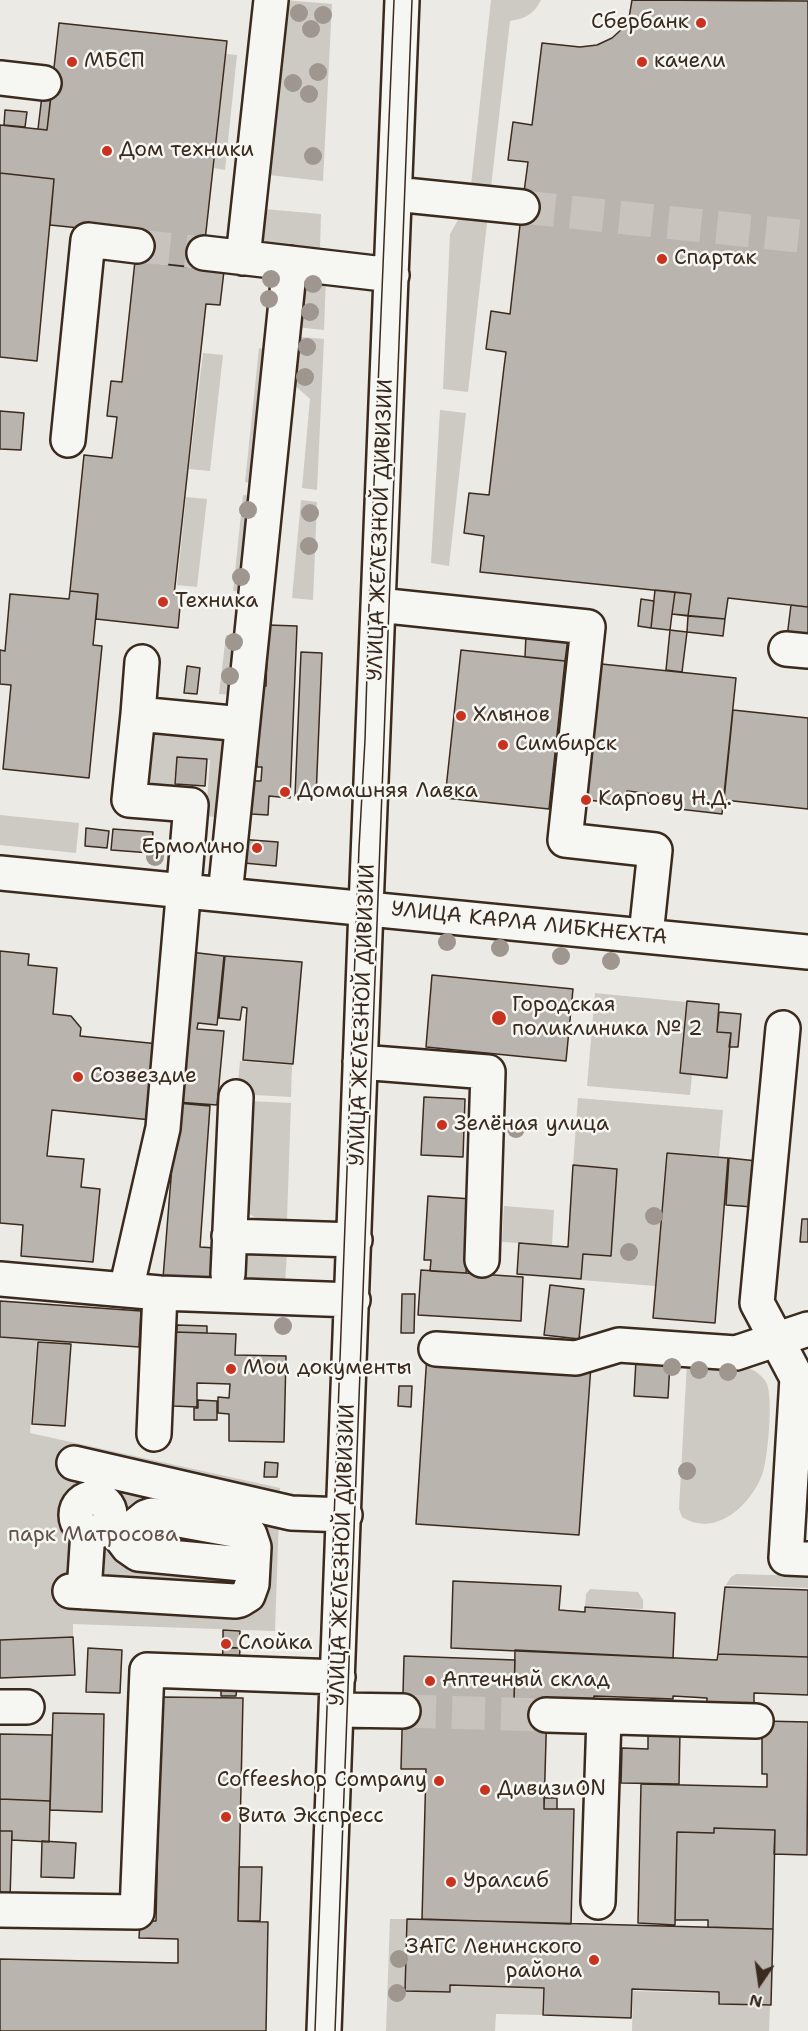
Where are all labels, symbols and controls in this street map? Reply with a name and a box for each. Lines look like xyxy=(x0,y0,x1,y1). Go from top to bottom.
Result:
place label: Сбербанк xyxy=(591,10,689,36)
marker: Сбербанк xyxy=(694,16,708,30)
place label: МБСП xyxy=(84,49,145,75)
place label: качели xyxy=(654,49,726,75)
marker: МБСП xyxy=(65,55,79,69)
marker: качели xyxy=(635,55,649,69)
place label: Дом техники xyxy=(119,138,254,164)
marker: Дом техники xyxy=(100,144,114,158)
place label: Спартак xyxy=(674,246,757,272)
marker: Спартак xyxy=(655,252,669,266)
street label: УЛИЦА ЖЕЛЕЗНОЙ ДИВИЗИИ xyxy=(363,378,399,682)
place label: Техника xyxy=(175,589,258,615)
marker: Техника xyxy=(156,595,170,609)
place label: Хлынов xyxy=(473,703,550,729)
marker: Хлынов xyxy=(454,709,468,723)
place label: Симбирск xyxy=(515,732,617,758)
marker: Симбирск xyxy=(496,738,510,752)
place label: Домашняя Лавка xyxy=(297,779,478,805)
marker: Домашняя Лавка xyxy=(278,785,292,799)
place label: Карпову Н.Д. xyxy=(598,787,732,813)
marker: Карпову Н.Д. xyxy=(579,793,593,807)
place label: Ермолино xyxy=(142,835,245,861)
marker: Ермолино xyxy=(250,841,264,855)
street label: УЛИЦА ЖЕЛЕЗНОЙ ДИВИЗИИ xyxy=(345,863,381,1167)
street label: УЛИЦА КАРЛА ЛИБКНЕХТА xyxy=(390,897,668,951)
place label: Городская поликлиника № 2 xyxy=(512,993,703,1043)
marker: Городская поликлиника № 2 xyxy=(490,1009,508,1027)
place label: Созвездие xyxy=(90,1064,197,1090)
marker: Созвездие xyxy=(71,1070,85,1084)
place label: Зелёная улица xyxy=(454,1112,609,1138)
marker: Зелёная улица xyxy=(435,1118,449,1132)
place label: Мои документы xyxy=(243,1356,412,1382)
marker: Мои документы xyxy=(224,1362,238,1376)
street label: УЛИЦА ЖЕЛЕЗНОЙ ДИВИЗИИ xyxy=(325,1403,361,1707)
park label: парк Матросова xyxy=(8,1523,178,1549)
place label: Слойка xyxy=(238,1631,312,1657)
marker: Слойка xyxy=(219,1637,233,1651)
place label: Аптечный склад xyxy=(442,1668,610,1694)
marker: Аптечный склад xyxy=(423,1674,437,1688)
place label: Coffeeshop Company xyxy=(217,1768,427,1794)
marker: Coffeeshop Company xyxy=(432,1774,446,1788)
place label: ДивизиON xyxy=(497,1777,606,1803)
marker: ДивизиON xyxy=(478,1783,492,1797)
place label: Вита Экспресс xyxy=(238,1804,384,1830)
marker: Вита Экспресс xyxy=(219,1810,233,1824)
place label: Уралсиб xyxy=(463,1869,549,1895)
marker: Уралсиб xyxy=(444,1875,458,1889)
place label: ЗАГС Ленинского района xyxy=(406,1935,582,1985)
marker: ЗАГС Ленинского района xyxy=(587,1953,601,1967)
north arrow xyxy=(730,1953,790,2013)
text: N xyxy=(747,1989,764,2013)

